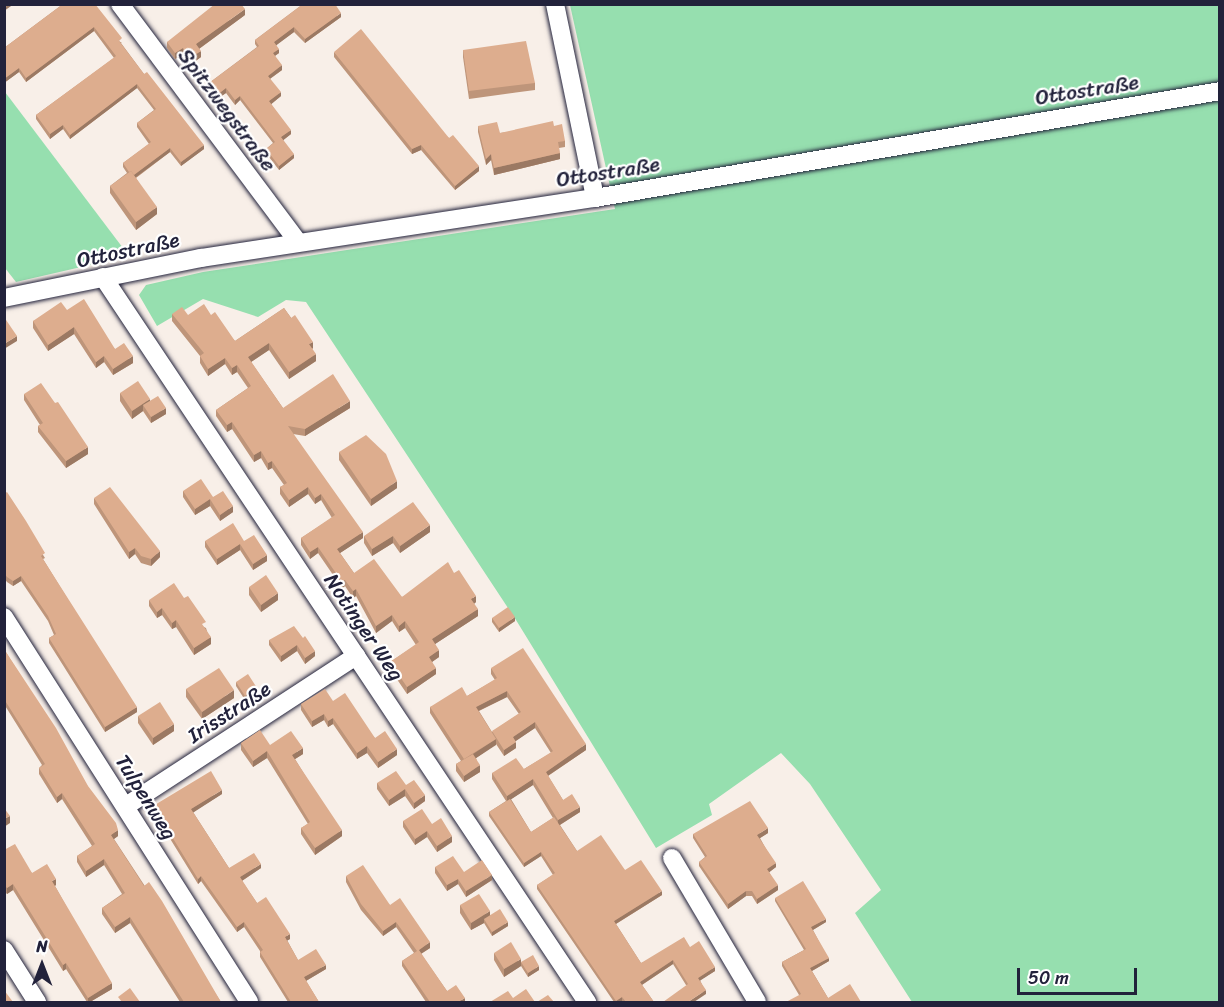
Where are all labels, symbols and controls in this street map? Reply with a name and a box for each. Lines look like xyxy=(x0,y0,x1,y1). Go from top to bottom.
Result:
street label: Spitzwegstraße xyxy=(173,44,281,176)
street label: Ottostraße xyxy=(1034,69,1140,111)
street label: Ottostraße xyxy=(555,151,661,193)
street label: Ottostraße xyxy=(74,227,182,273)
street label: Notinger Weg xyxy=(319,569,409,685)
street label: Irisstraße xyxy=(183,676,275,748)
street label: Tulpenweg xyxy=(110,750,182,844)
text: N xyxy=(36,932,48,961)
north arrow xyxy=(12,935,72,995)
scale bar xyxy=(1020,956,1140,994)
text: 50 m xyxy=(1028,962,1069,994)

